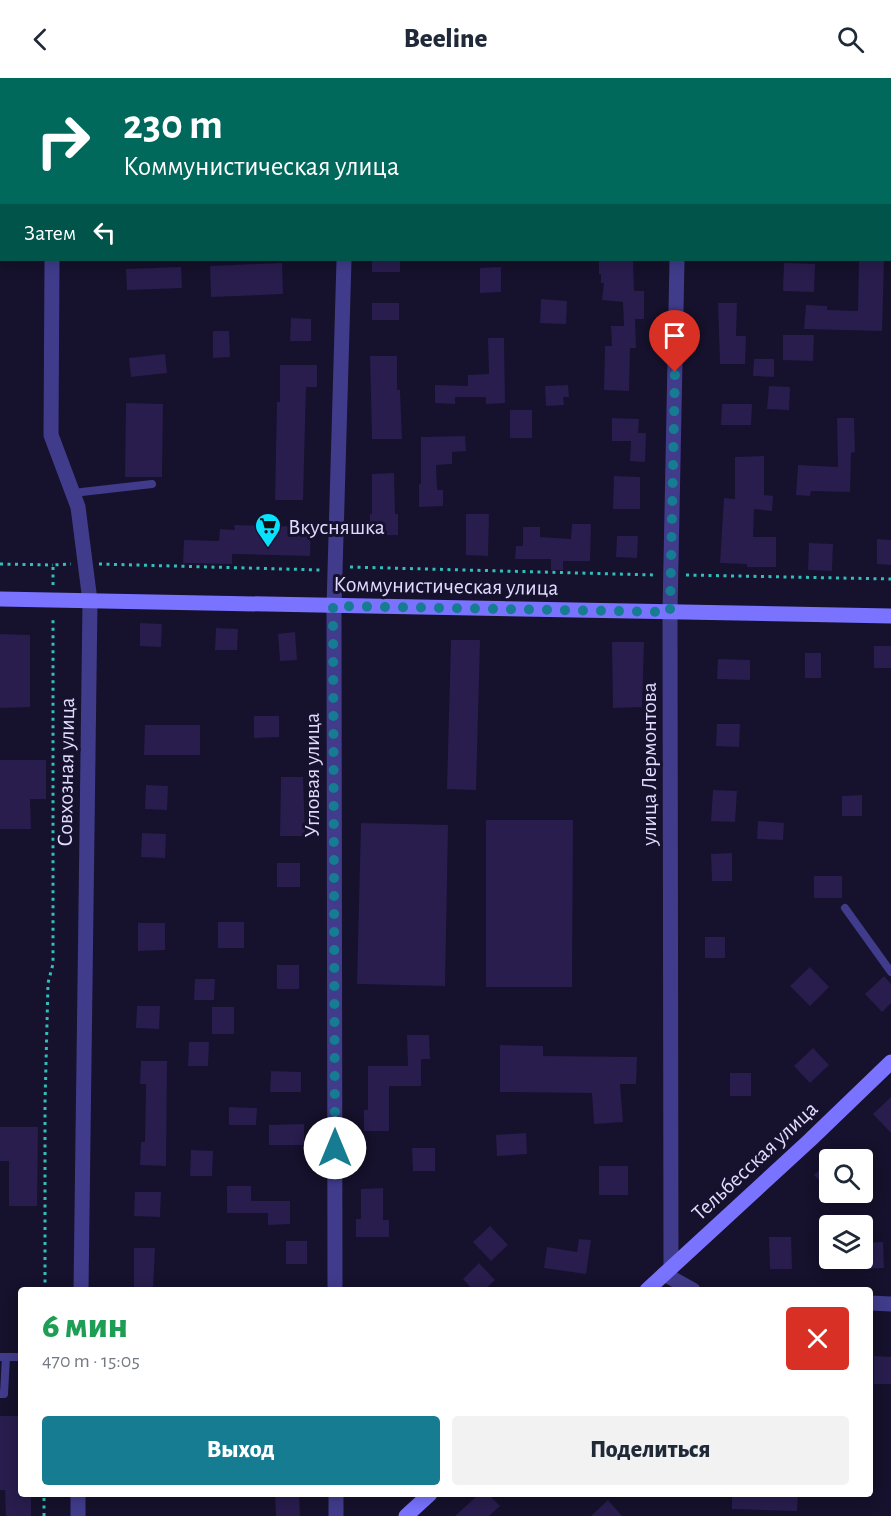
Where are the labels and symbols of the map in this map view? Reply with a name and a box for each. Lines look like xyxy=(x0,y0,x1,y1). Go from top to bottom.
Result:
pin xyxy=(649,310,700,372)
supermarket icon: Вкусняшка xyxy=(253,511,283,549)
place label: Вкусняшка xyxy=(288,516,385,538)
street label: Коммунистическая улица xyxy=(333,573,559,599)
street label: улица Лермонтова xyxy=(638,682,660,847)
street label: Совхозная улица xyxy=(54,697,78,847)
street label: Угловая улица xyxy=(301,713,323,837)
street label: Тельбесская улица xyxy=(688,1097,822,1224)
position arrow xyxy=(303,1116,367,1180)

